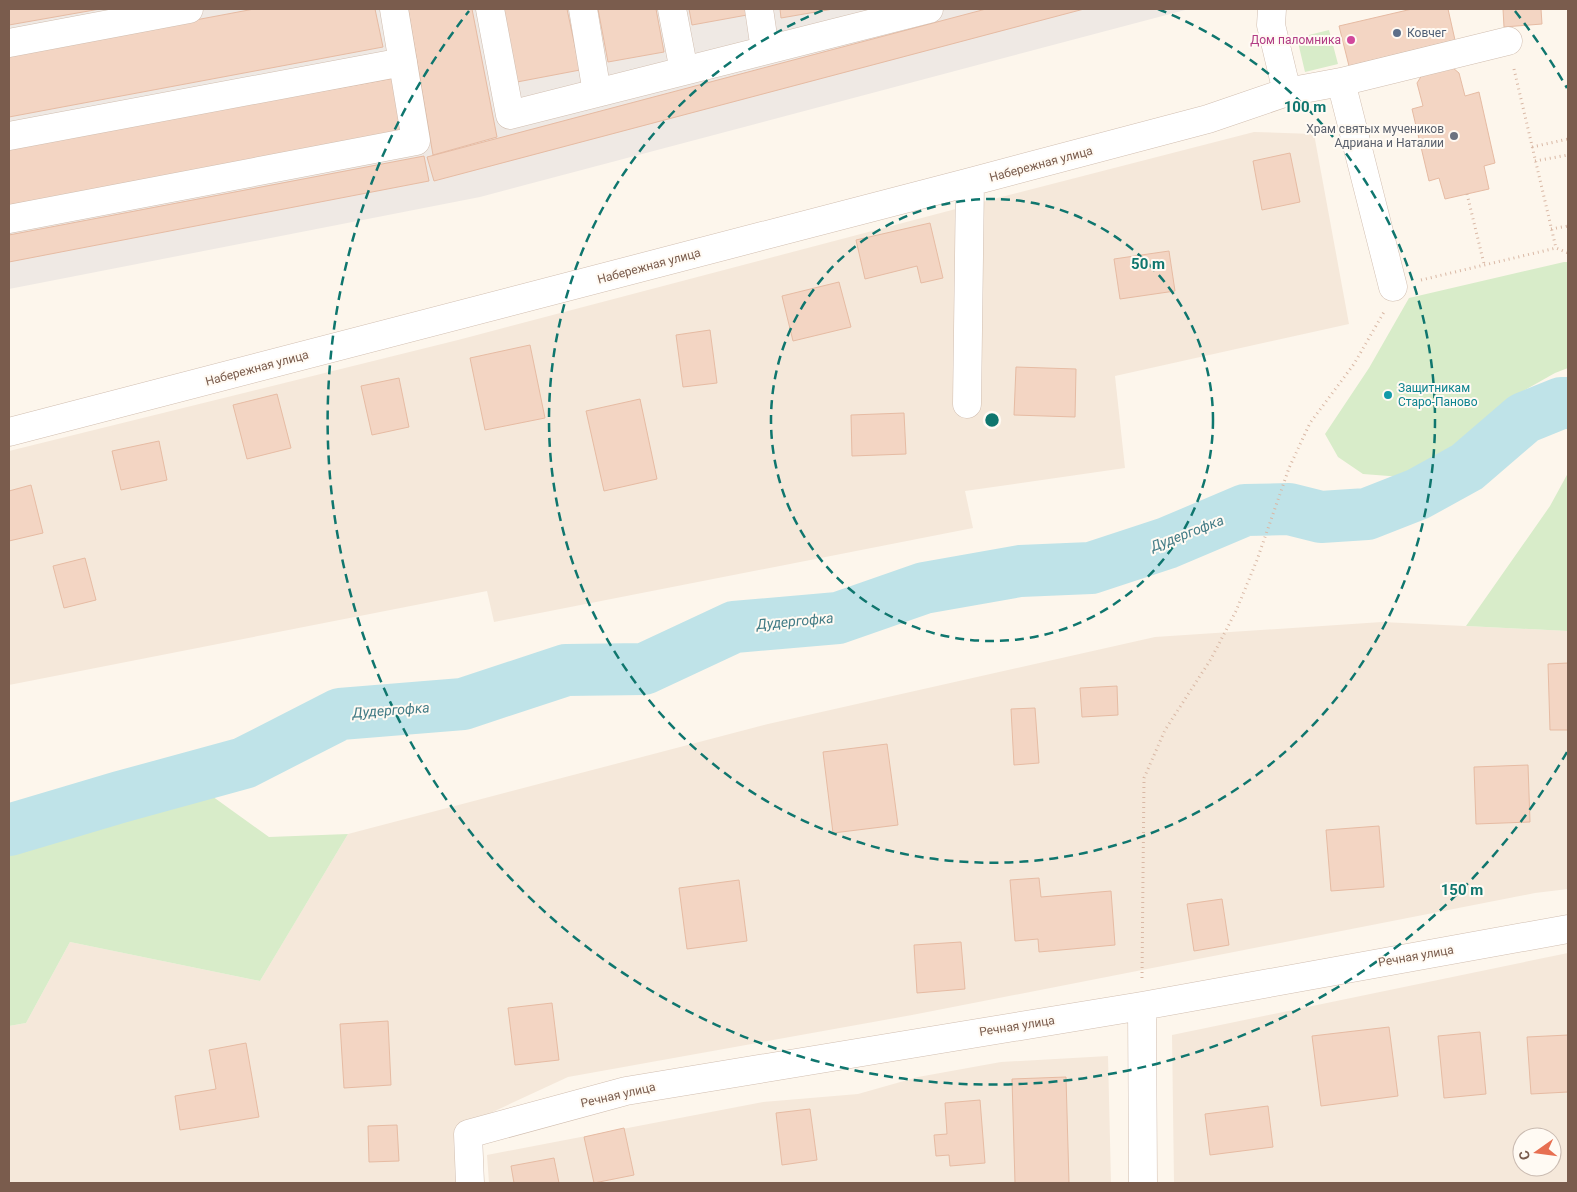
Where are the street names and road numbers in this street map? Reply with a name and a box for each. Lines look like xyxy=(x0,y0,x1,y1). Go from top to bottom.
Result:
street label: Набережная улица xyxy=(988,143,1094,185)
street label: Набережная улица xyxy=(596,245,702,287)
street label: Набережная улица xyxy=(204,347,310,389)
street label: Речная улица xyxy=(1377,942,1455,970)
street label: Речная улица xyxy=(978,1013,1056,1039)
street label: Речная улица xyxy=(579,1080,657,1110)

